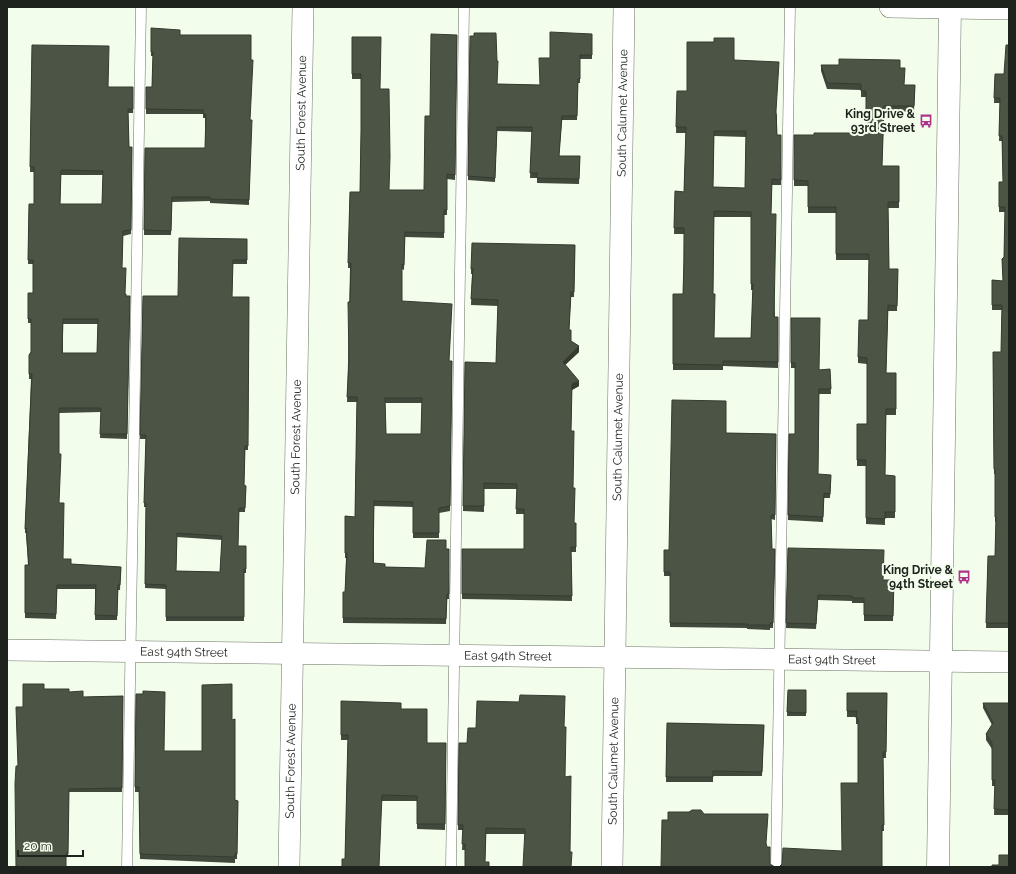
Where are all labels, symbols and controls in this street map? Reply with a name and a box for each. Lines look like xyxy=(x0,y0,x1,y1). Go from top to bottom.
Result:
street label: South Calumet Avenue xyxy=(615,49,630,177)
street label: South Forest Avenue xyxy=(293,55,309,171)
place label: King Drive & 93rd Street xyxy=(845,107,915,135)
bus stop icon: King Drive & 93rd Street xyxy=(918,113,934,129)
street label: South Calumet Avenue xyxy=(610,373,626,501)
street label: South Forest Avenue xyxy=(288,379,304,495)
place label: King Drive & 94th Street xyxy=(883,563,953,591)
bus stop icon: King Drive & 94th Street xyxy=(956,569,972,585)
street label: East 94th Street xyxy=(140,645,228,660)
street label: East 94th Street xyxy=(464,648,552,664)
street label: East 94th Street xyxy=(788,652,876,667)
street label: South Calumet Avenue xyxy=(606,697,621,825)
street label: South Forest Avenue xyxy=(283,703,299,819)
scale bar xyxy=(18,832,83,858)
text: 20 m xyxy=(24,839,52,853)

